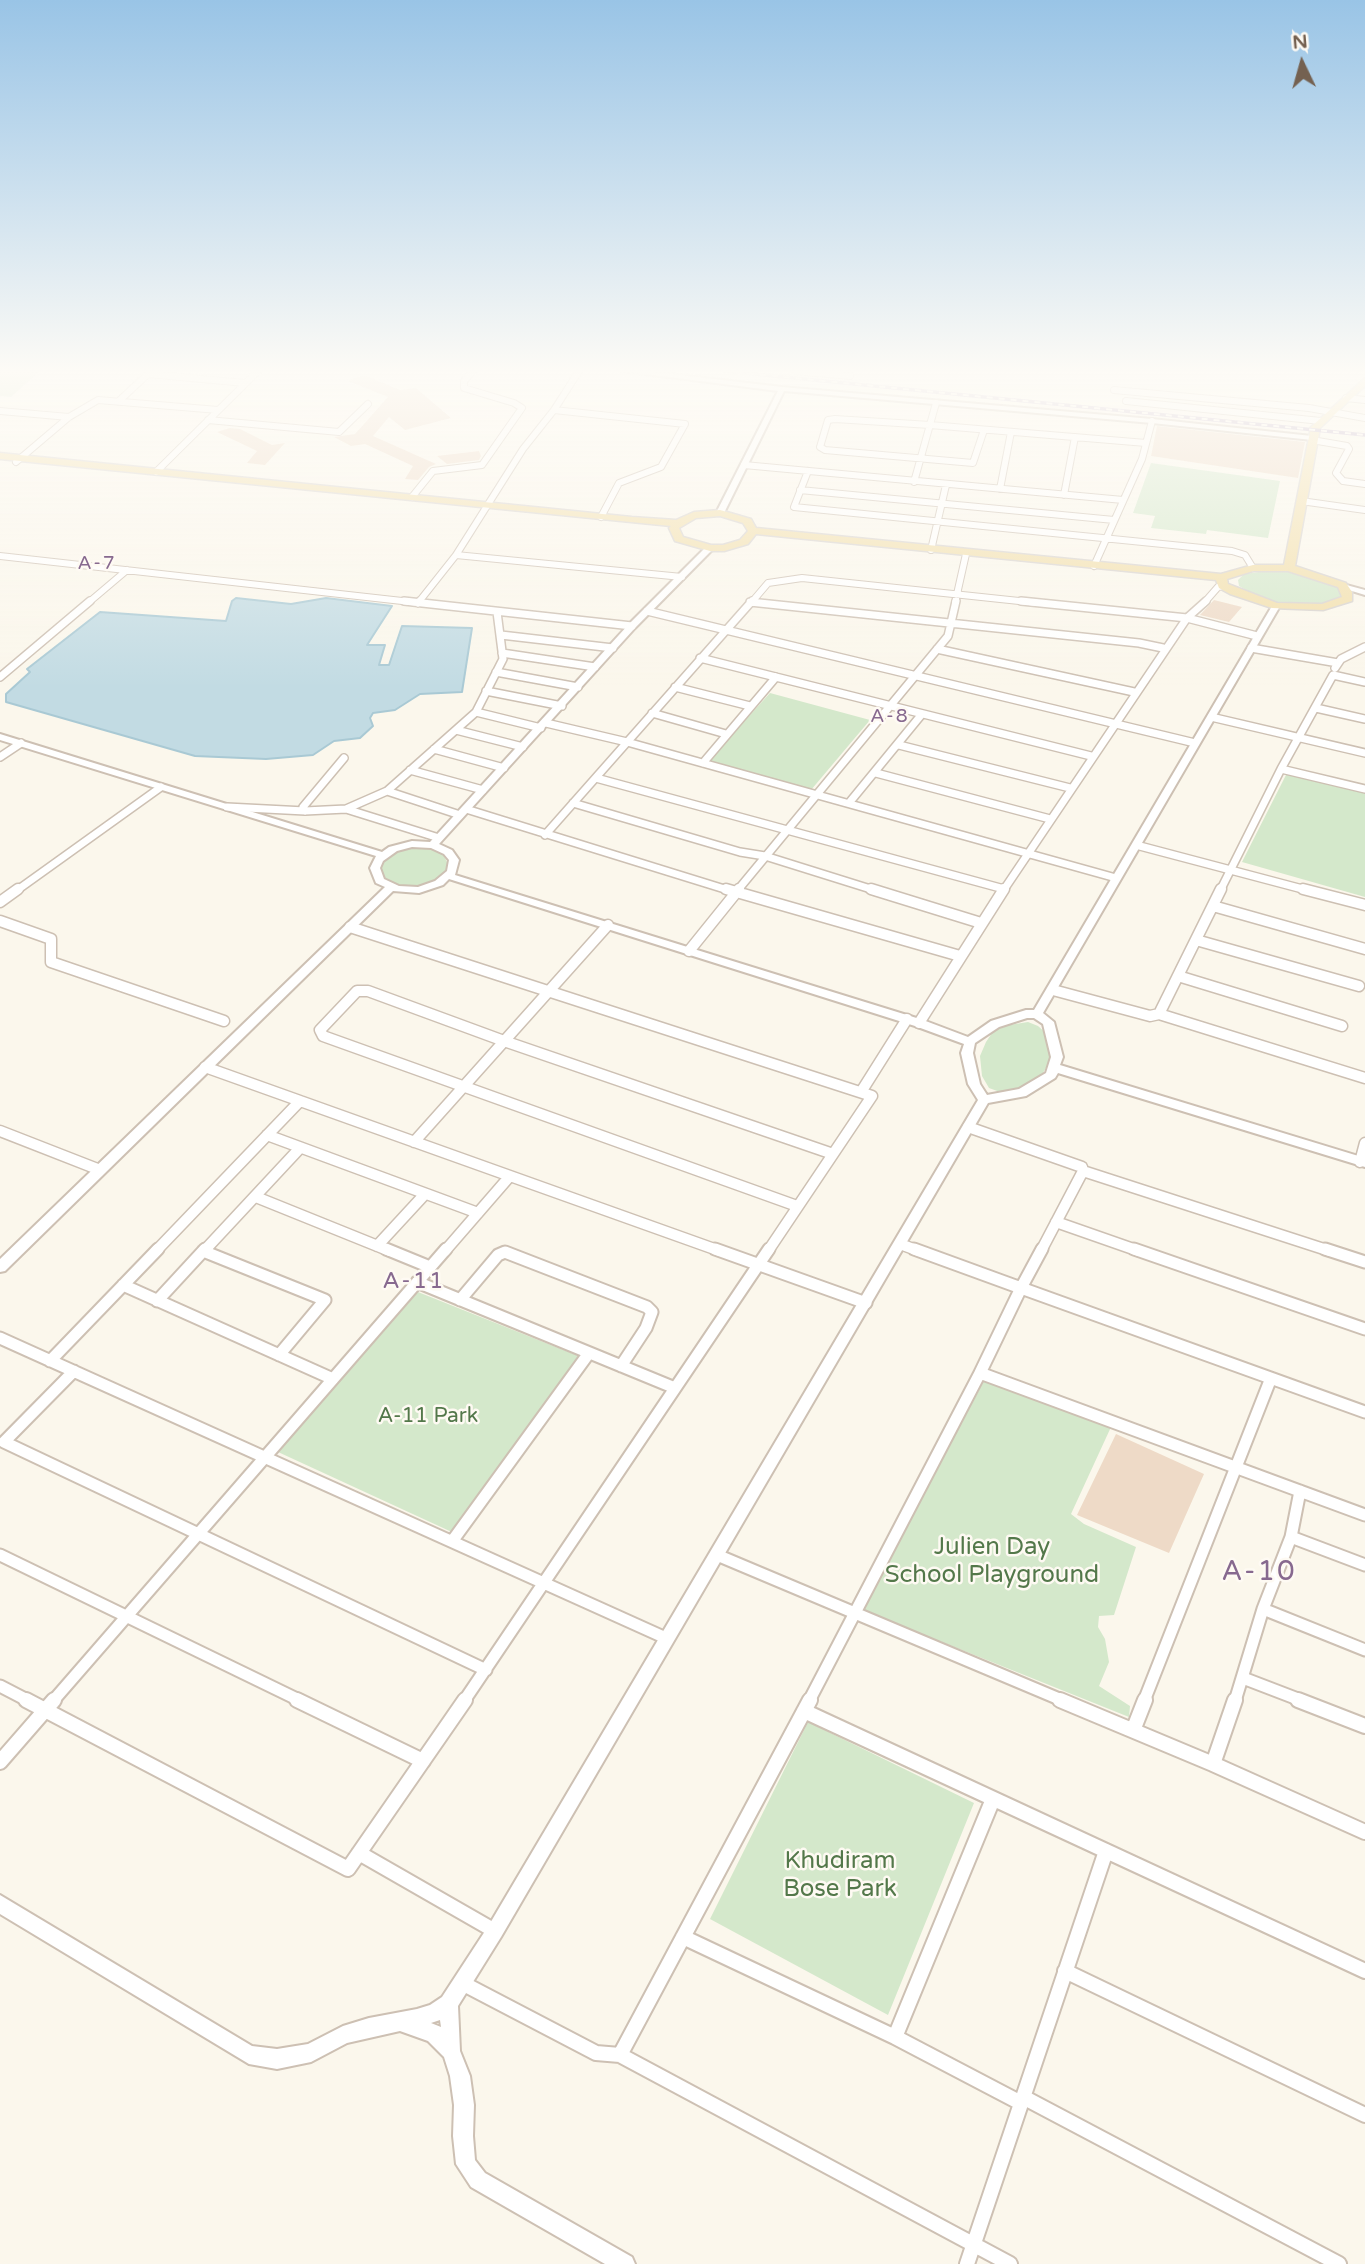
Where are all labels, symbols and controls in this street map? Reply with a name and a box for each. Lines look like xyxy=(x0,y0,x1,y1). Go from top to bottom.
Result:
north arrow xyxy=(1267,28,1337,98)
text: N xyxy=(1292,30,1309,54)
district label: A-7 xyxy=(78,553,116,575)
district label: A-8 xyxy=(871,706,909,728)
district label: A-11 xyxy=(383,1268,445,1296)
park label: A-11 Park xyxy=(378,1403,478,1429)
park label: Julien Day School Playground xyxy=(885,1534,1099,1590)
district label: A-10 xyxy=(1222,1556,1296,1590)
park label: Khudiram Bose Park xyxy=(783,1848,897,1904)

